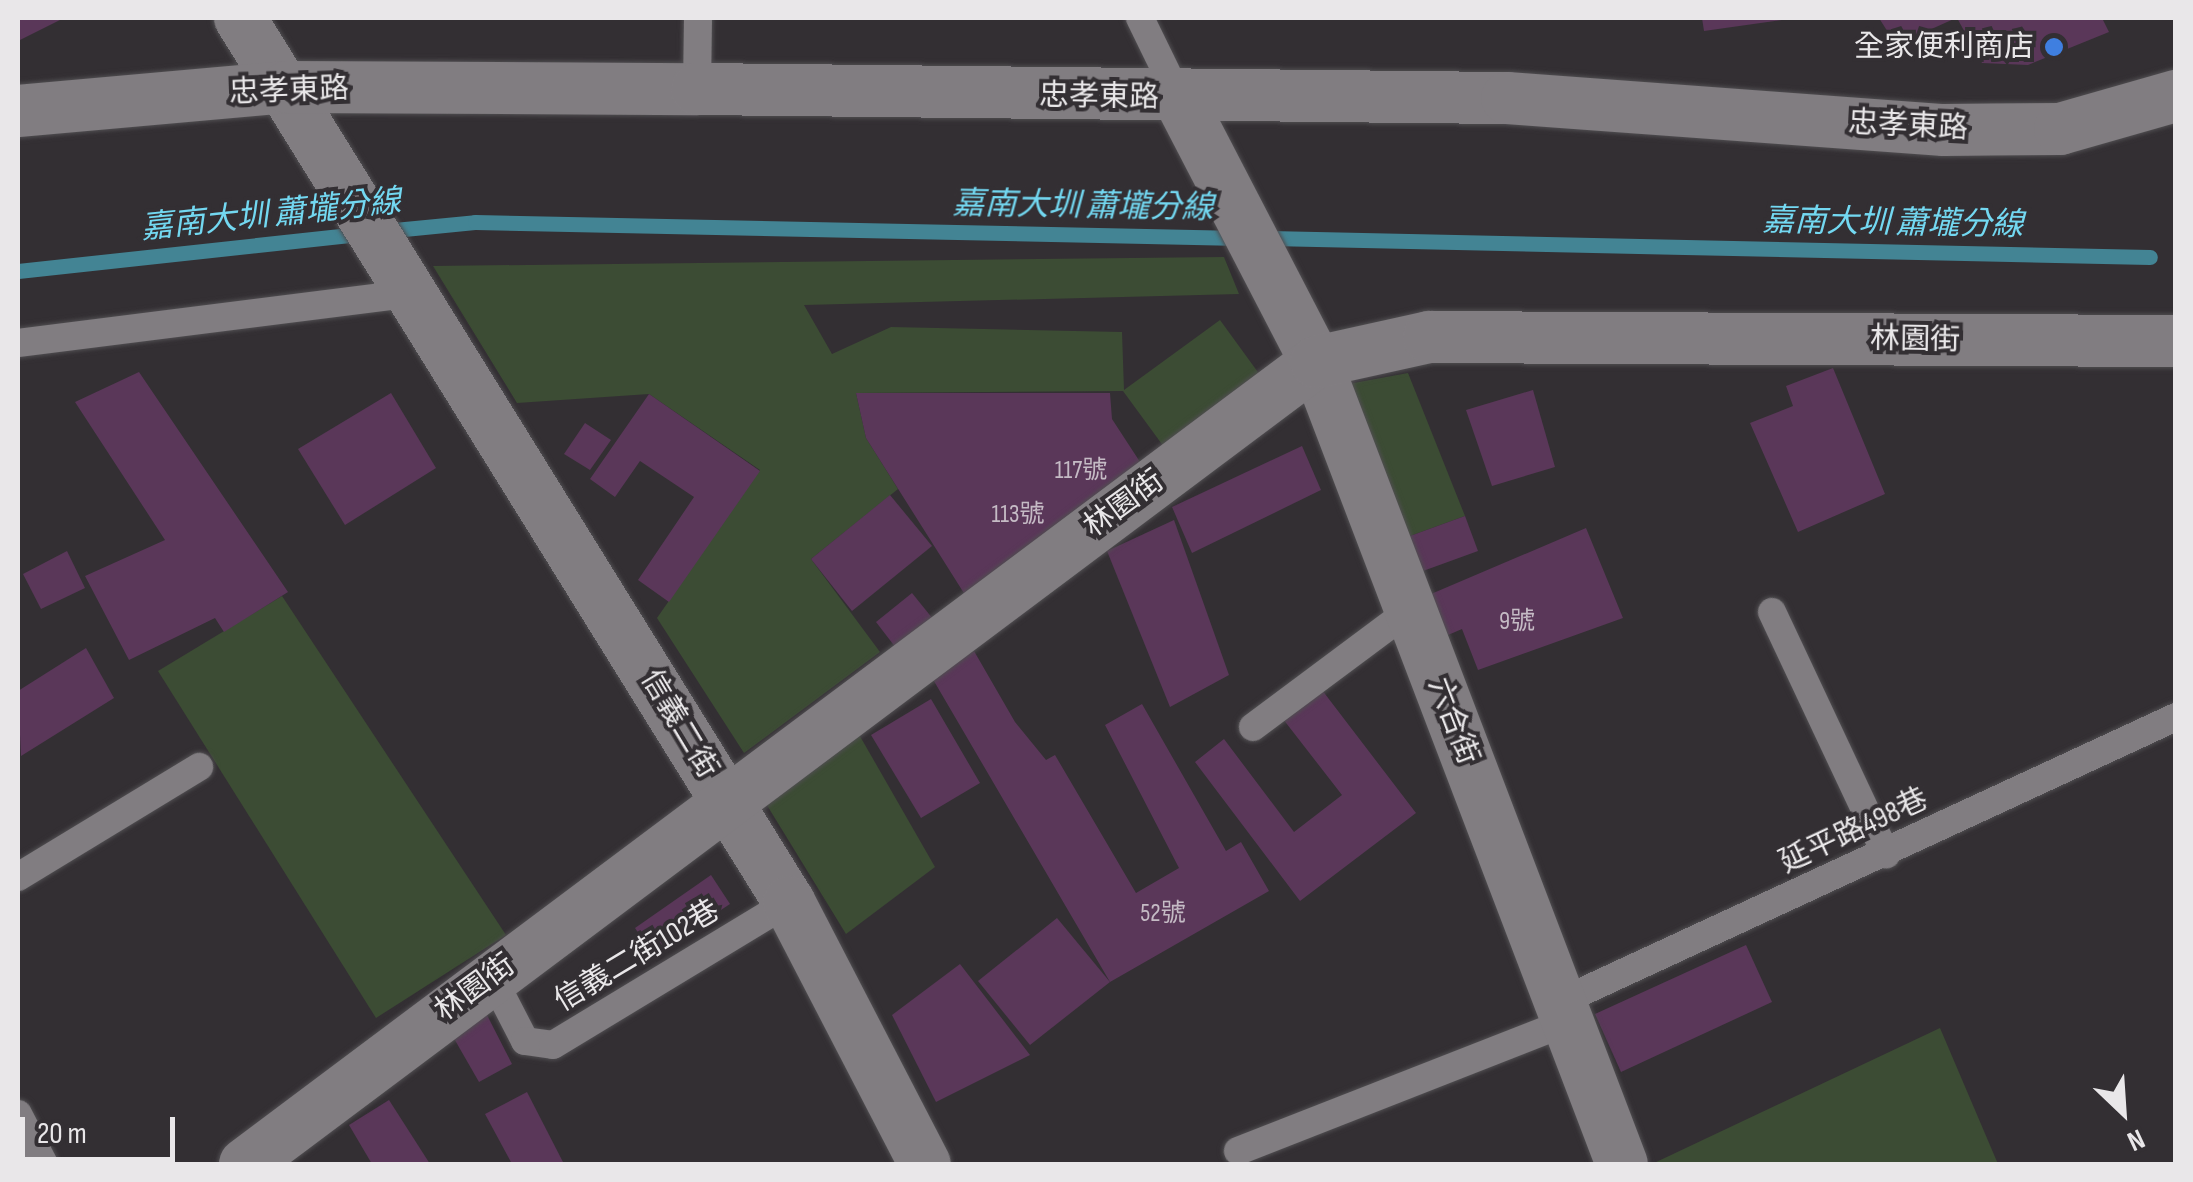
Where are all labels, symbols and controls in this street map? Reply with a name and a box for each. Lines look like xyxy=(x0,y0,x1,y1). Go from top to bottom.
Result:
place label: 全家便利商店 xyxy=(1854,29,2034,65)
marker: 全家便利商店 xyxy=(2043,36,2065,58)
street label: 忠孝東路 xyxy=(228,71,350,111)
street label: 忠孝東路 xyxy=(1039,78,1159,116)
street label: 忠孝東路 xyxy=(1847,105,1969,147)
water label: 嘉南大圳 蕭壠分線 xyxy=(139,183,403,249)
water label: 嘉南大圳 蕭壠分線 xyxy=(952,186,1214,228)
water label: 嘉南大圳 蕭壠分線 xyxy=(1762,203,2024,245)
street label: 林園街 xyxy=(1870,321,1960,359)
house number: 117號 xyxy=(1055,456,1107,486)
street label: 林園街 xyxy=(1077,463,1171,545)
house number: 113號 xyxy=(992,500,1044,530)
house number: 9號 xyxy=(1499,607,1535,637)
street label: 信義二街 xyxy=(633,663,725,785)
street label: 六合街 xyxy=(1420,673,1486,769)
street label: 延平路498巷 xyxy=(1774,781,1934,881)
street label: 信義二街102巷 xyxy=(548,893,726,1019)
house number: 52號 xyxy=(1140,899,1186,929)
street label: 林園街 xyxy=(428,947,522,1029)
north arrow xyxy=(2073,1062,2173,1162)
scale bar xyxy=(25,1097,180,1159)
text: 20 m xyxy=(37,1116,87,1152)
text: N xyxy=(2122,1122,2150,1158)

